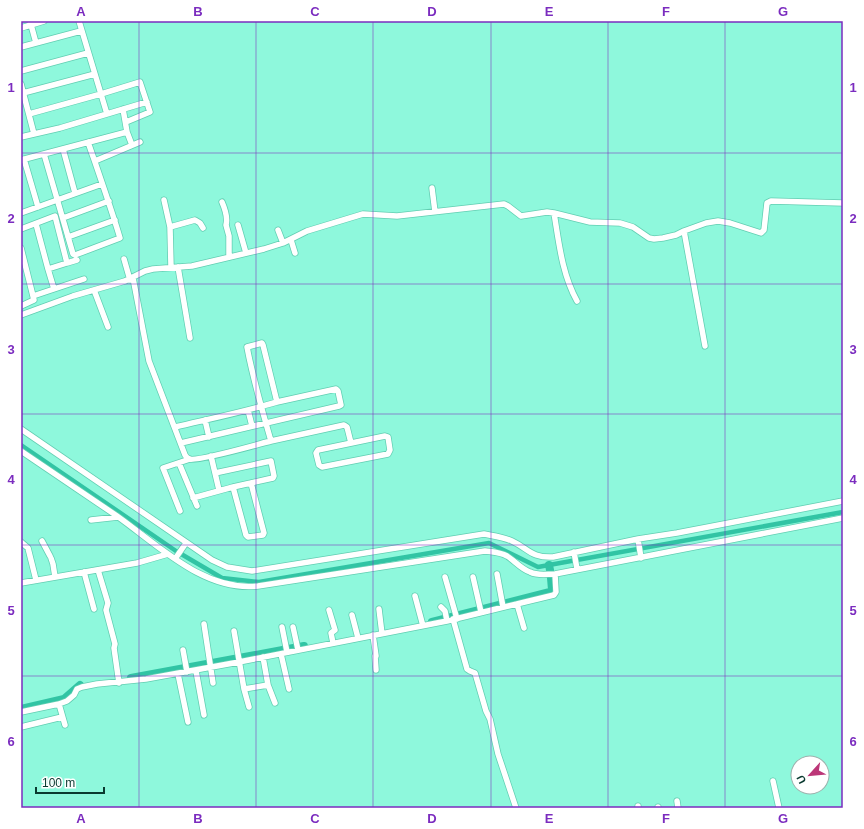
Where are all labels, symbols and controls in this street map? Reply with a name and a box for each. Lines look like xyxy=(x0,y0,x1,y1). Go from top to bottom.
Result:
text: A xyxy=(76,4,86,19)
text: B xyxy=(193,4,203,19)
text: C xyxy=(310,4,320,19)
text: D xyxy=(427,4,437,19)
text: E xyxy=(545,4,554,19)
text: F xyxy=(662,4,670,19)
text: G xyxy=(778,4,788,19)
text: 1 xyxy=(7,80,15,95)
text: 1 xyxy=(849,80,857,95)
text: 2 xyxy=(7,211,15,226)
text: 2 xyxy=(849,211,857,226)
text: 3 xyxy=(7,342,15,357)
text: 3 xyxy=(849,342,857,357)
text: 4 xyxy=(7,472,15,487)
text: 4 xyxy=(849,472,857,487)
text: 5 xyxy=(7,603,15,618)
text: 5 xyxy=(849,603,857,618)
text: 6 xyxy=(7,734,15,749)
text: 6 xyxy=(849,734,857,749)
north arrow xyxy=(790,755,830,795)
scale bar xyxy=(36,769,104,795)
text: U xyxy=(794,773,808,786)
text: 100 m xyxy=(42,776,75,790)
text: A xyxy=(76,811,86,826)
text: B xyxy=(193,811,203,826)
text: C xyxy=(310,811,320,826)
text: D xyxy=(427,811,437,826)
text: E xyxy=(545,811,554,826)
text: F xyxy=(662,811,670,826)
text: G xyxy=(778,811,788,826)

